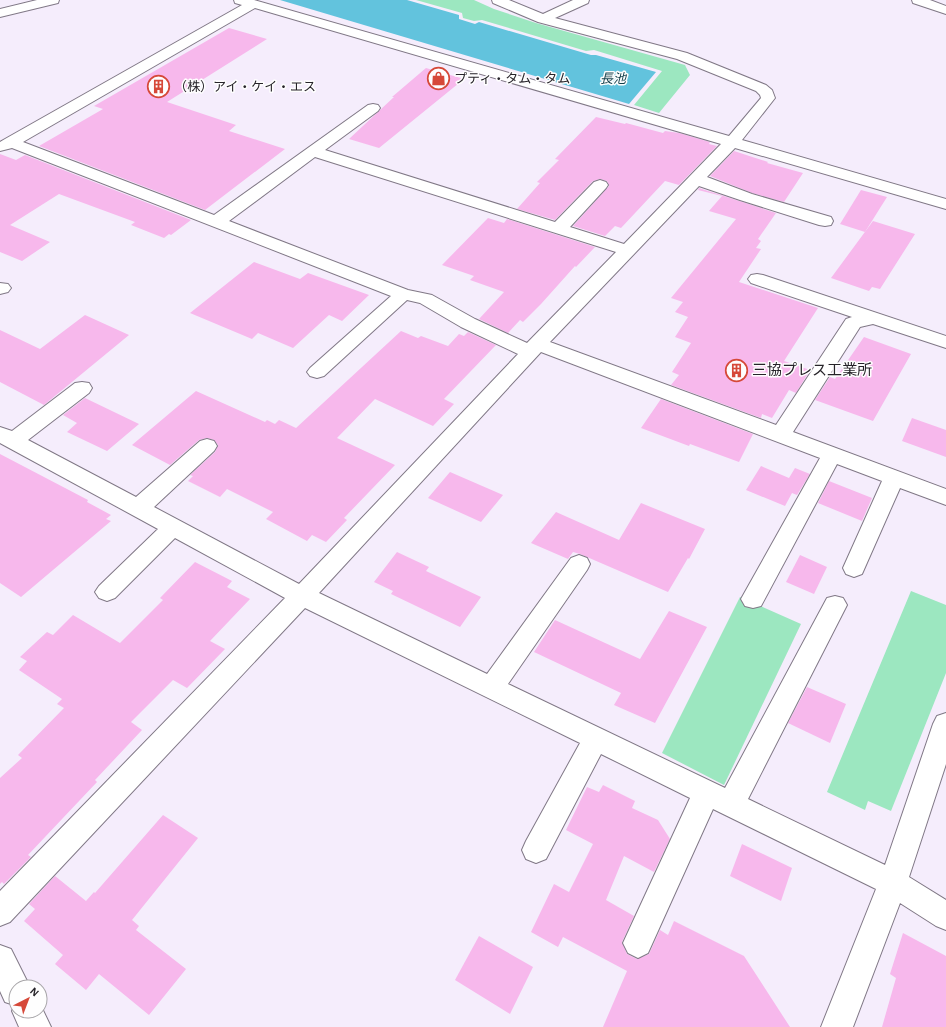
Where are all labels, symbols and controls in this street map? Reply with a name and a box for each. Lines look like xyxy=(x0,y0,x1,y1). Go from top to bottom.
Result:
shop icon: プティ・タム・タム xyxy=(425,66,451,92)
place label: プティ・タム・タム xyxy=(454,72,570,86)
water label: 長池 xyxy=(600,72,628,86)
building icon: （株）アイ・ケイ・エス xyxy=(146,74,172,100)
place label: （株）アイ・ケイ・エス xyxy=(174,79,316,94)
building icon: 三協プレス工業所 xyxy=(724,357,750,383)
place label: 三協プレス工業所 xyxy=(752,361,872,378)
north arrow xyxy=(8,979,48,1019)
text: N xyxy=(28,985,41,999)

